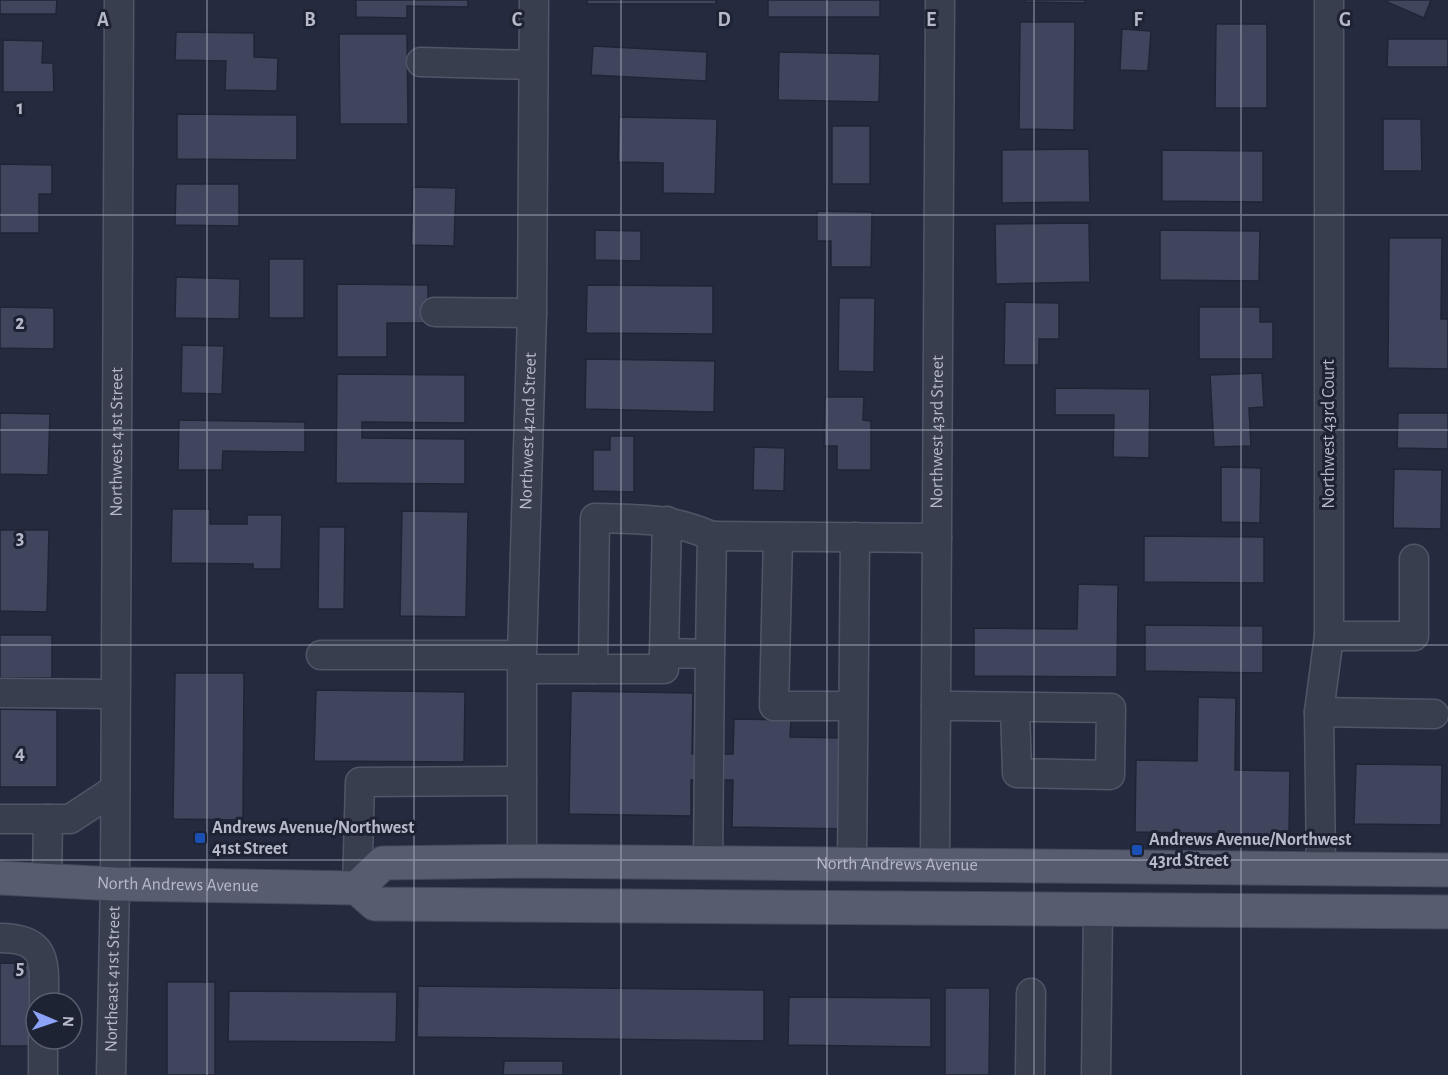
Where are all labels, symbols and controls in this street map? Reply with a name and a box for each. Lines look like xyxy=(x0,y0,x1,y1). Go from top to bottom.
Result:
text: A xyxy=(97,10,109,30)
text: B xyxy=(304,10,316,30)
text: C xyxy=(512,10,523,30)
text: D xyxy=(717,10,731,30)
text: E xyxy=(926,10,936,30)
text: F xyxy=(1133,10,1143,30)
text: G xyxy=(1339,10,1351,30)
text: 1 xyxy=(16,98,24,118)
text: 2 xyxy=(15,313,25,333)
street label: Northwest 42nd Street xyxy=(517,352,540,510)
street label: Northwest 43rd Street xyxy=(928,355,947,509)
street label: Northwest 43rd Court xyxy=(1320,359,1338,509)
street label: Northwest 41st Street xyxy=(108,367,126,517)
text: 3 xyxy=(16,528,24,548)
text: 4 xyxy=(15,743,25,763)
place label: Andrews Avenue/Northwest 41st Street xyxy=(212,819,414,858)
marker: Andrews Avenue/Northwest 41st Street xyxy=(193,831,207,845)
place label: Andrews Avenue/Northwest 43rd Street xyxy=(1149,831,1351,870)
marker: Andrews Avenue/Northwest 43rd Street xyxy=(1130,843,1144,857)
street label: North Andrews Avenue xyxy=(816,855,978,874)
street label: North Andrews Avenue xyxy=(96,874,259,895)
street label: Northeast 41st Street xyxy=(102,905,124,1052)
text: 5 xyxy=(16,958,24,978)
north arrow xyxy=(24,991,84,1051)
text: N xyxy=(60,1016,76,1027)

